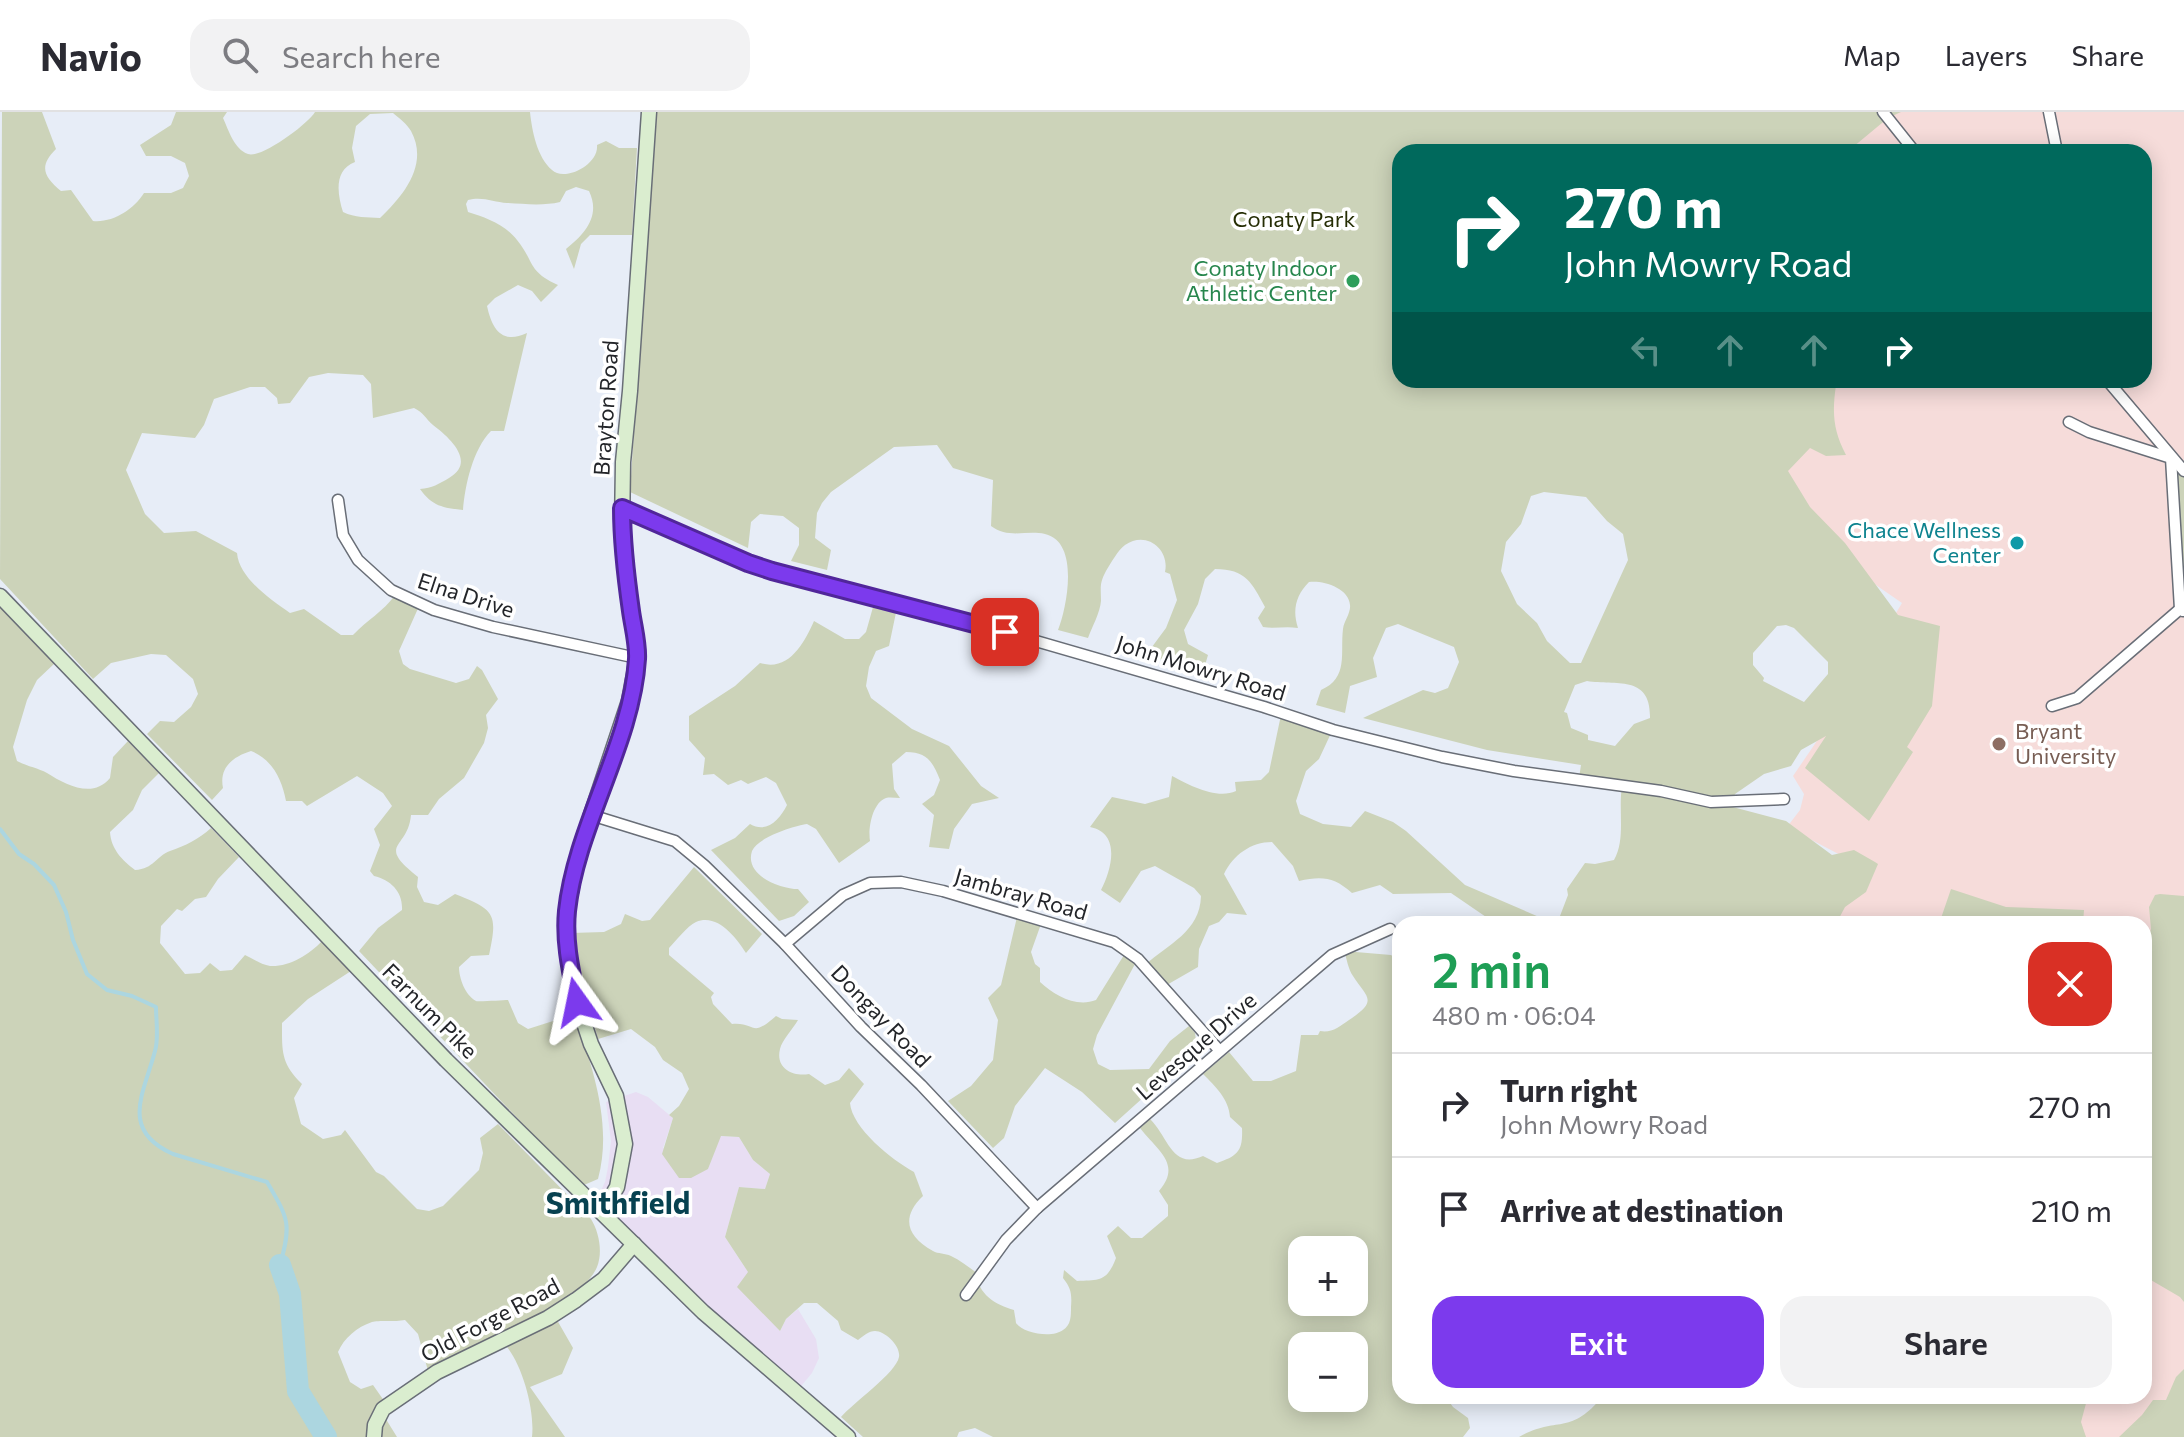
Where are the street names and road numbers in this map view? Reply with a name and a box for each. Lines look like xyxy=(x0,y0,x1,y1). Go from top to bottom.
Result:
street label: Brayton Road xyxy=(587,339,624,477)
street label: Elna Drive xyxy=(414,566,518,623)
street label: John Mowry Road xyxy=(1113,629,1289,706)
street label: Jambray Road xyxy=(952,862,1091,925)
street label: Farnum Pike xyxy=(377,958,483,1064)
street label: Dongay Road xyxy=(826,959,937,1072)
street label: Levesque Drive xyxy=(1130,986,1261,1105)
street label: Old Forge Road xyxy=(416,1272,564,1367)

